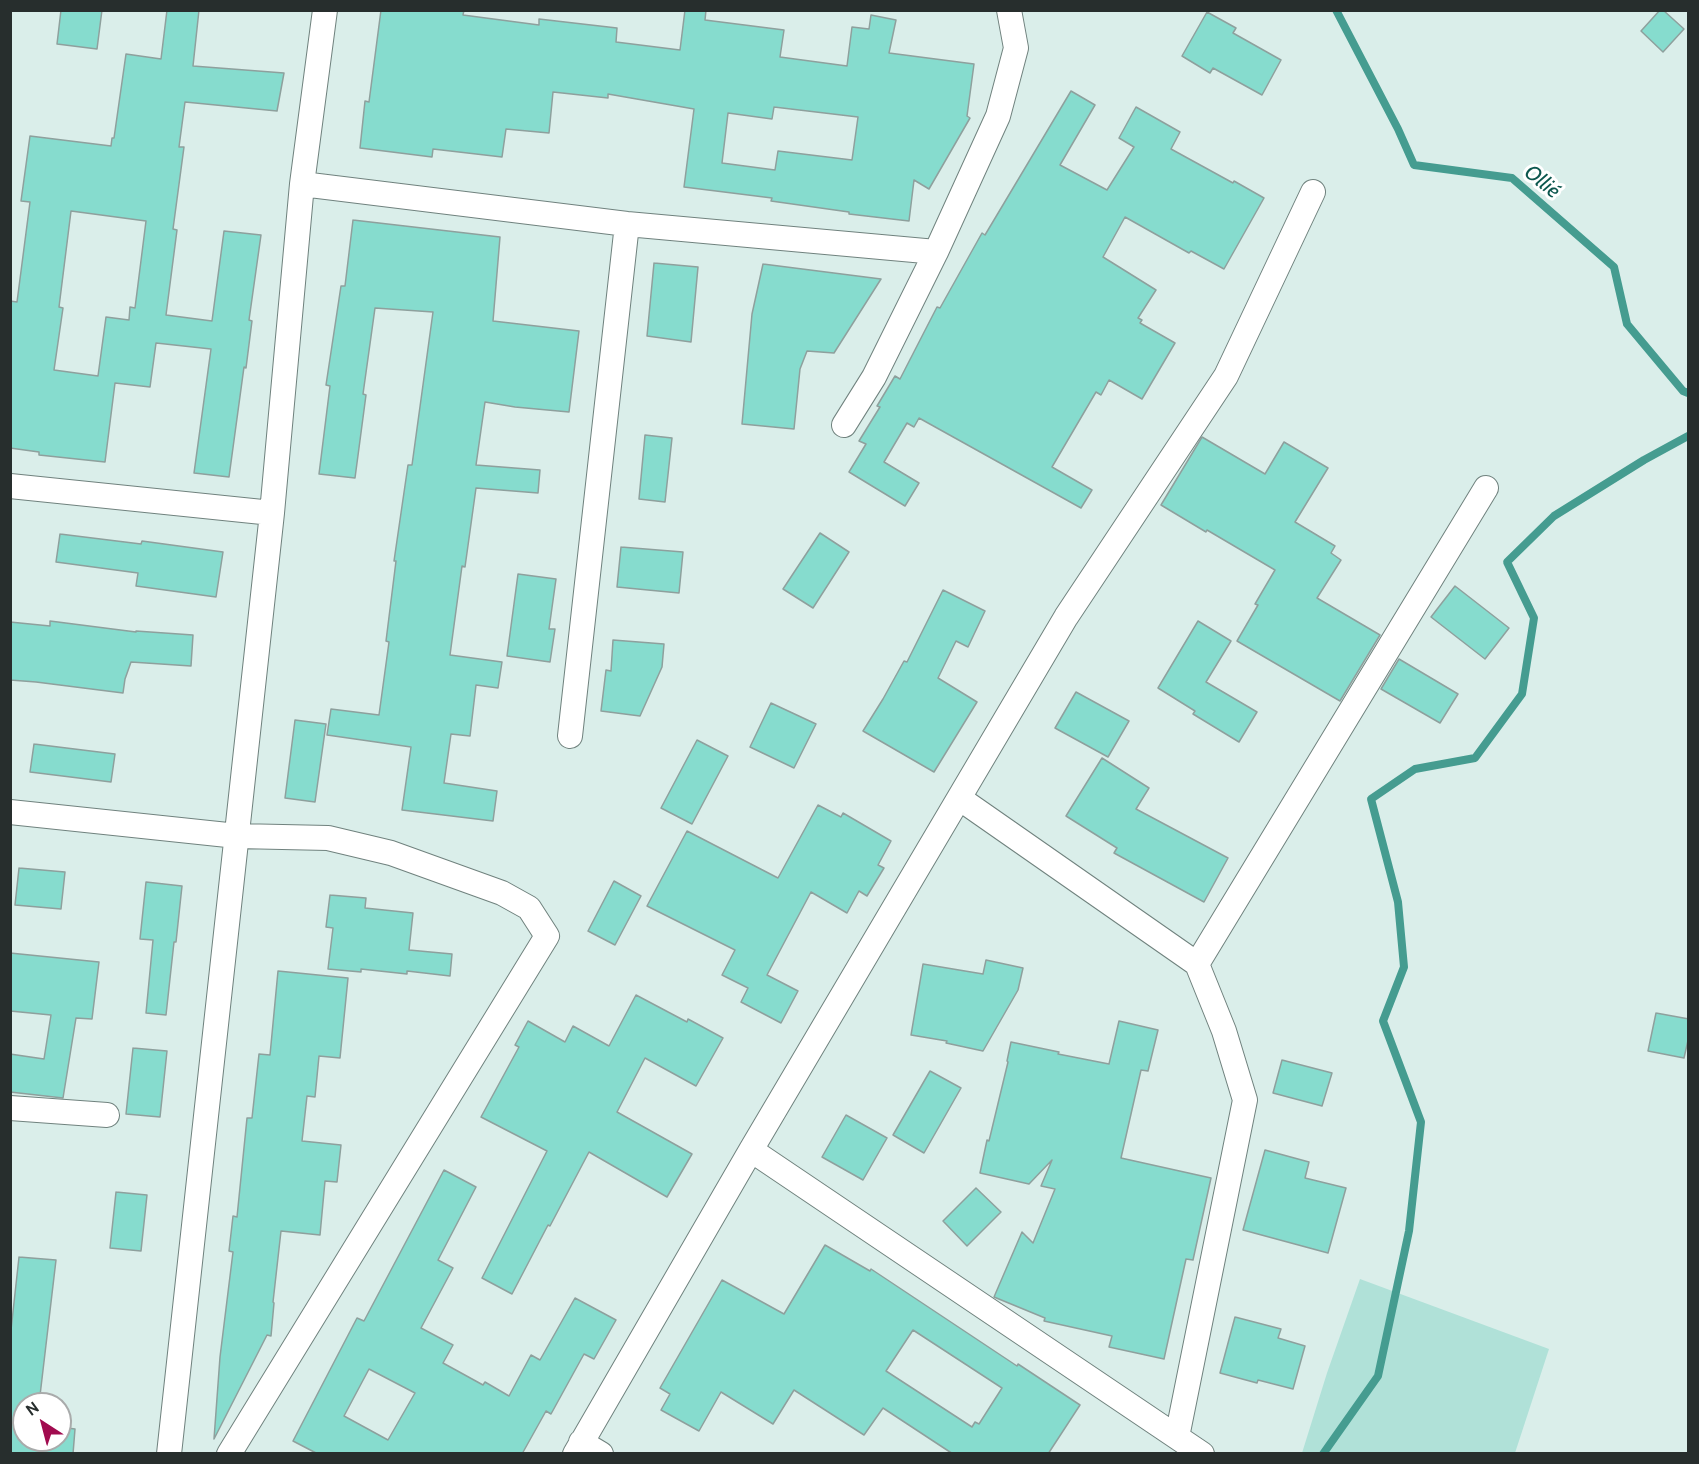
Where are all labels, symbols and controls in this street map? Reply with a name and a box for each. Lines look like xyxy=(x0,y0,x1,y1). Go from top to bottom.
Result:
water label: Ollié xyxy=(1519,160,1565,204)
north arrow xyxy=(12,1392,72,1452)
text: N xyxy=(22,1398,42,1420)

